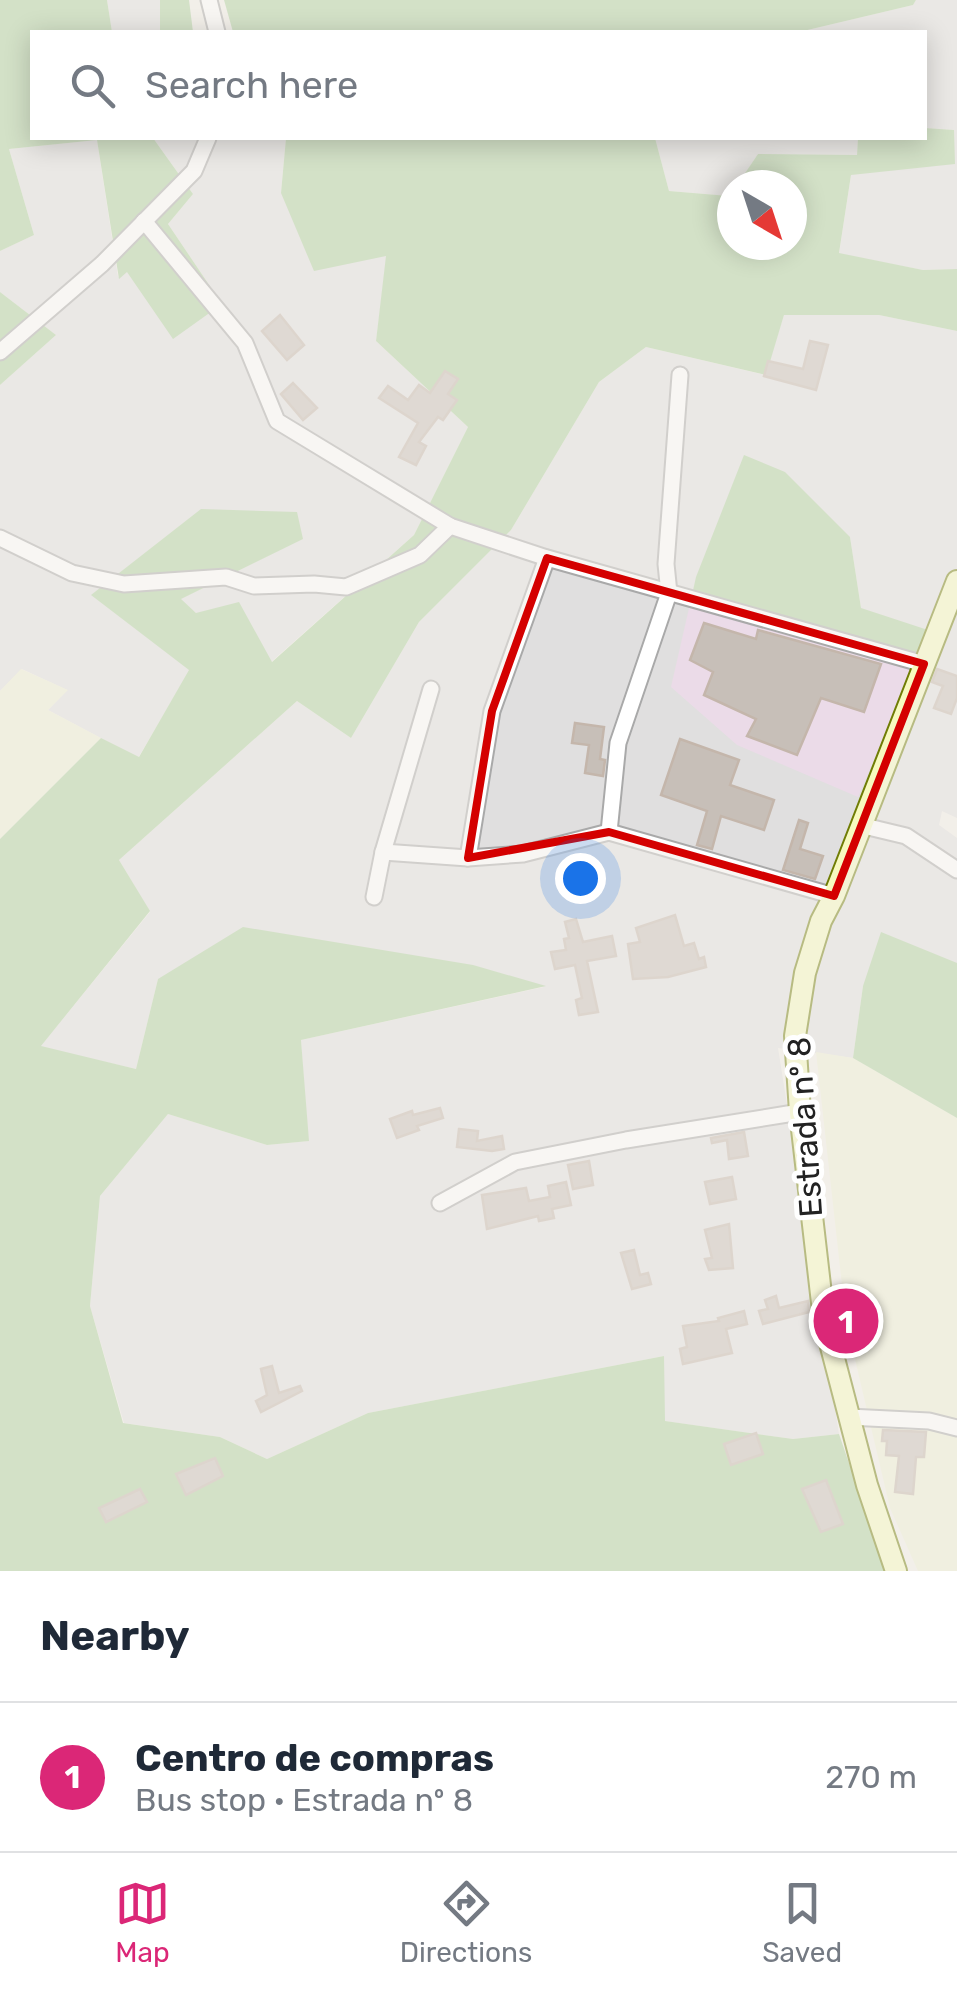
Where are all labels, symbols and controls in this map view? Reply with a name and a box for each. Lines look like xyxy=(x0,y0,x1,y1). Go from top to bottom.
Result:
search box xyxy=(30,30,927,140)
icon: search xyxy=(65,58,120,113)
text: Search here xyxy=(145,62,358,108)
north arrow xyxy=(717,170,807,260)
your location xyxy=(555,853,606,904)
street label: Estrada nº 8 xyxy=(780,1036,830,1218)
pin: 1 xyxy=(814,1284,878,1358)
text: Nearby xyxy=(40,1611,190,1661)
text: Centro de compras xyxy=(135,1735,494,1781)
text: 1 xyxy=(65,1758,80,1796)
text: 270 m xyxy=(825,1758,917,1796)
text: Bus stop · Estrada nº 8 xyxy=(135,1781,473,1819)
tab: Map xyxy=(115,1876,170,1969)
tab: Directions xyxy=(400,1876,532,1969)
tab: Saved xyxy=(762,1876,842,1969)

